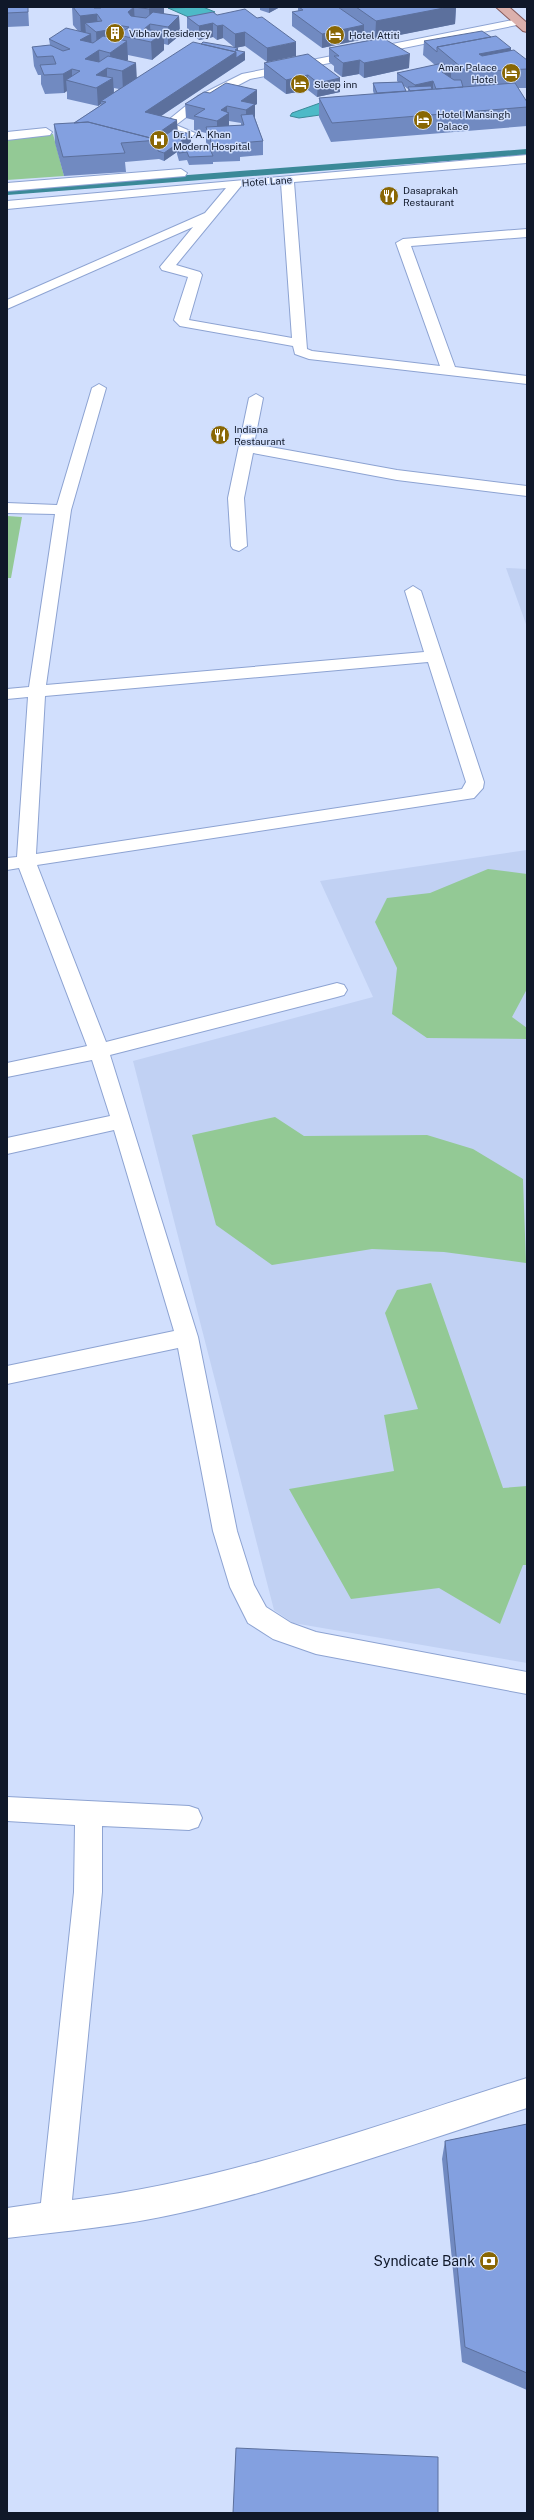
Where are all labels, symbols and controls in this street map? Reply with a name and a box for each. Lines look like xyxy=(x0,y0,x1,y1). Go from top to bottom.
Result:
building icon: Vibhav Residency xyxy=(104,22,126,44)
hotel icon: Hotel Attiti xyxy=(324,24,346,46)
place label: Vibhav Residency xyxy=(129,27,211,39)
place label: Hotel Attiti xyxy=(349,29,400,41)
place label: Amar Palace Hotel xyxy=(438,61,497,85)
hotel icon: Amar Palace Hotel xyxy=(500,62,522,84)
hotel icon: Sleep inn xyxy=(289,73,311,95)
place label: Sleep inn xyxy=(314,78,357,90)
place label: Hotel Mansingh Palace xyxy=(437,108,511,132)
hotel icon: Hotel Mansingh Palace xyxy=(412,109,434,131)
place label: Dr. I. A. Khan Modern Hospital xyxy=(173,128,250,152)
hospital icon: Dr. I. A. Khan Modern Hospital xyxy=(148,129,170,151)
street label: Hotel Lane xyxy=(241,173,293,189)
place label: Dasaprakah Restaurant xyxy=(403,184,458,208)
restaurant icon: Dasaprakah Restaurant xyxy=(378,185,400,207)
place label: Indiana Restaurant xyxy=(234,423,285,447)
restaurant icon: Indiana Restaurant xyxy=(209,424,231,446)
bank icon: Syndicate Bank xyxy=(478,2250,500,2272)
place label: Syndicate Bank xyxy=(374,2253,475,2269)

